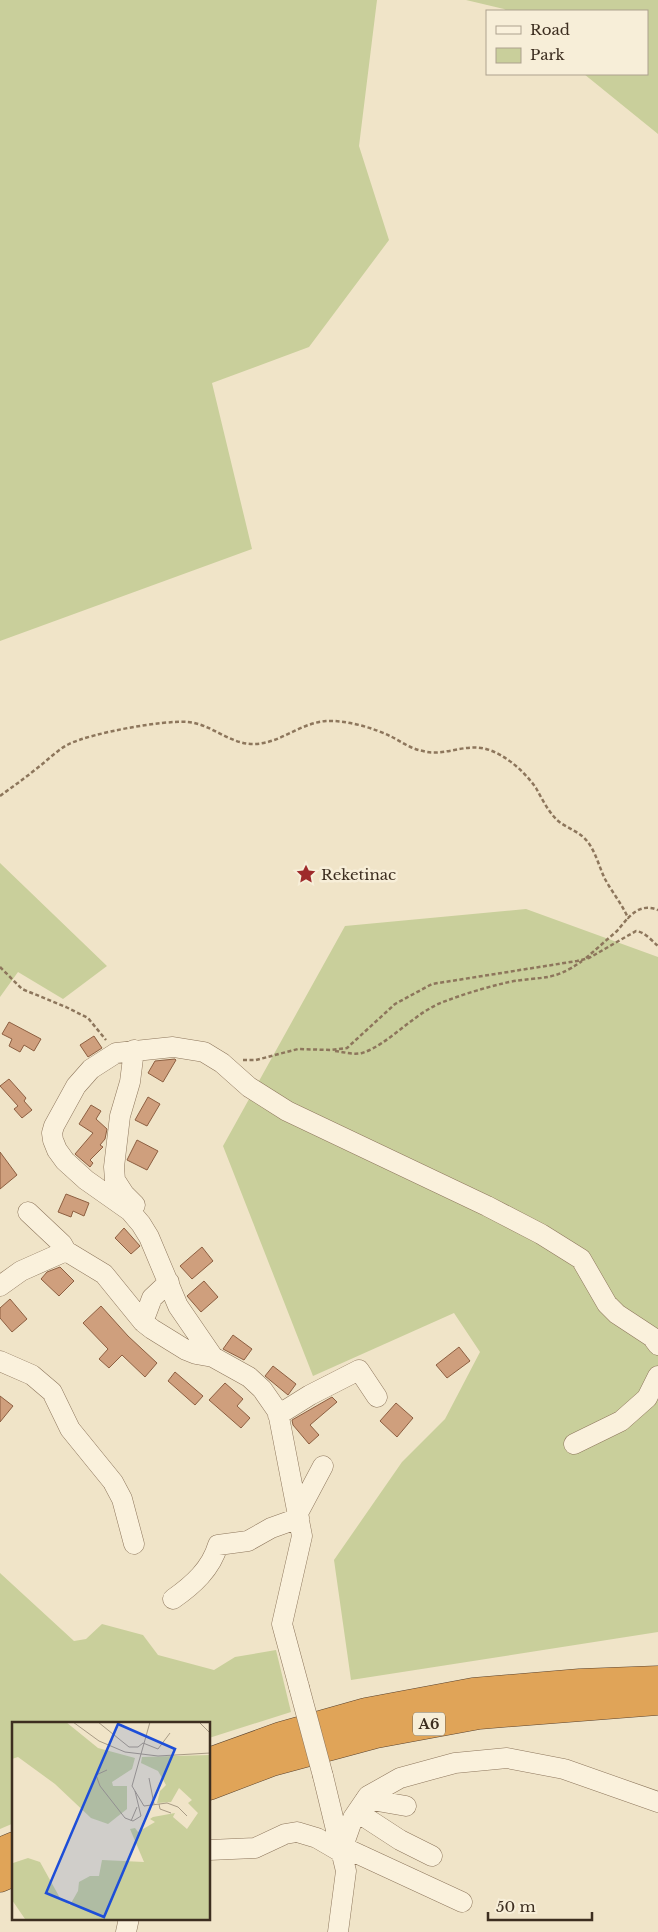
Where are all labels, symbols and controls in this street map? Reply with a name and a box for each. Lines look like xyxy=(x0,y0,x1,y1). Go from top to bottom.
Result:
legend xyxy=(486,10,648,75)
text: Road xyxy=(530,20,570,39)
text: Park xyxy=(530,45,566,64)
place icon: Reketinac xyxy=(295,863,317,885)
place label: Reketinac xyxy=(321,865,396,884)
road number: A6 xyxy=(413,1712,445,1736)
inset map xyxy=(12,1722,210,1920)
scale bar xyxy=(488,1890,592,1922)
text: 50 m xyxy=(496,1897,536,1916)

